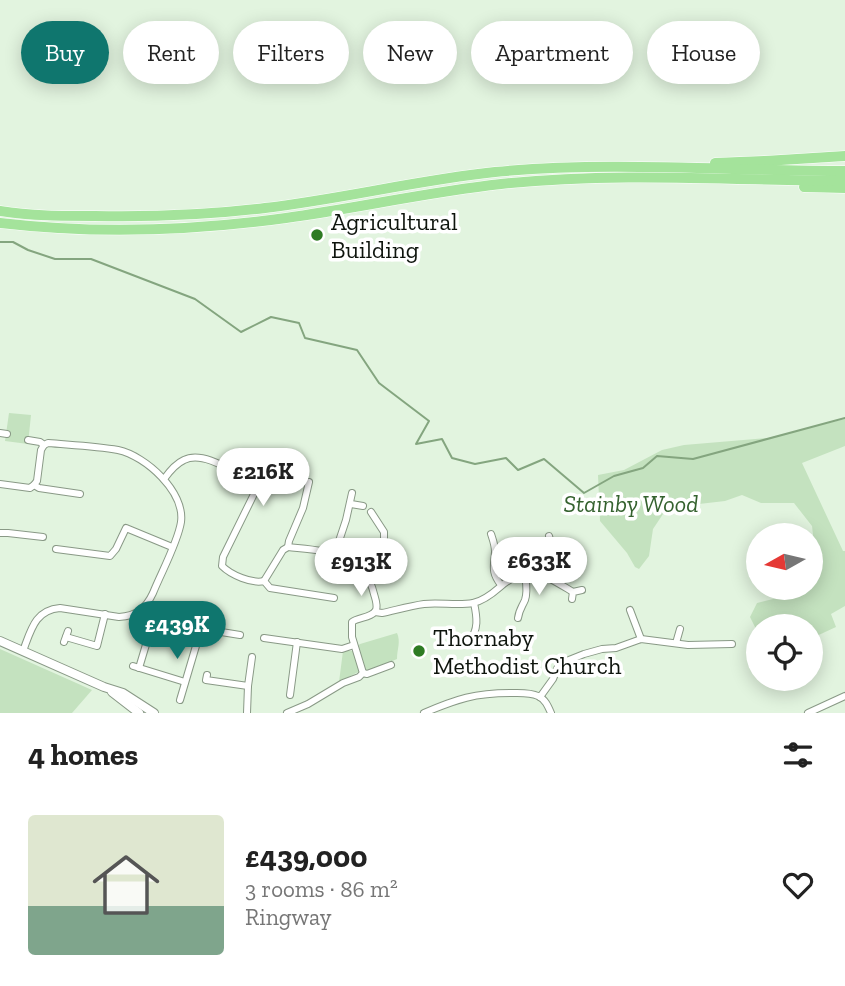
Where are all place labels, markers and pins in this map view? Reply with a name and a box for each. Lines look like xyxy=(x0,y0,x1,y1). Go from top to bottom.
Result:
place label: Agricultural Building xyxy=(331,207,458,264)
marker: Agricultural Building xyxy=(309,227,325,243)
pin: £216K xyxy=(214,448,312,508)
pin: £913K xyxy=(312,538,410,598)
pin: £633K xyxy=(490,538,588,597)
pin: £439K xyxy=(128,602,226,661)
place label: Thornaby Methodist Church xyxy=(433,623,622,680)
marker: Thornaby Methodist Church xyxy=(411,643,427,659)

